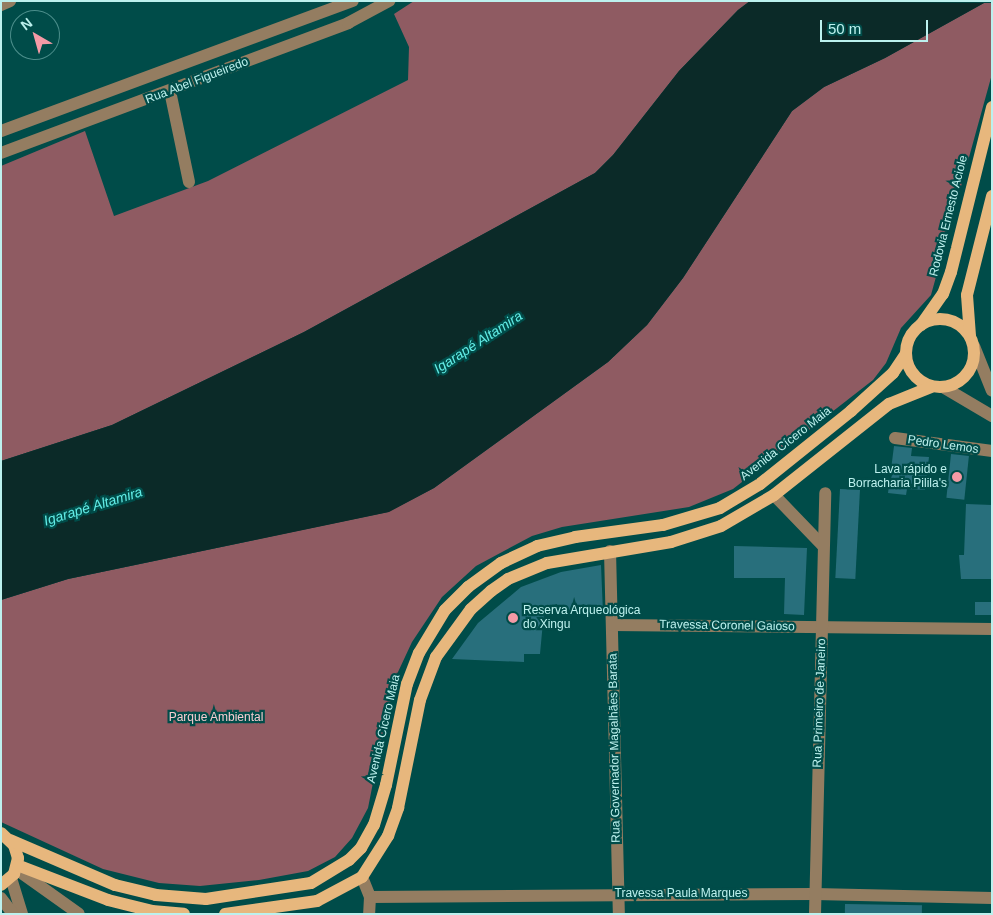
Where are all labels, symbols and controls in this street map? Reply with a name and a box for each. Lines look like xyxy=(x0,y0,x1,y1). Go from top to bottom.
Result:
north arrow xyxy=(10,10,60,60)
scale bar xyxy=(823,10,930,42)
text: N xyxy=(17,15,35,33)
text: 50 m xyxy=(828,20,861,37)
street label: Rua Abel Figueiredo xyxy=(143,55,251,107)
street label: Rodovia Ernesto Aciole xyxy=(927,154,971,278)
water label: Igarapé Altamira xyxy=(430,307,526,377)
street label: Avenida Cícero Maia xyxy=(738,404,834,484)
street label: Pedro Lemos xyxy=(907,433,979,457)
place label: Lava rápido e Borracharia Pilila's xyxy=(848,463,947,491)
marker: Lava rápido e Borracharia Pilila's xyxy=(951,471,963,483)
water label: Igarapé Altamira xyxy=(41,483,145,529)
place label: Reserva Arqueológica do Xingu xyxy=(523,604,641,632)
marker: Reserva Arqueológica do Xingu xyxy=(507,612,519,624)
street label: Travessa Coronel Gaioso xyxy=(659,618,795,634)
street label: Rua Primeiro de Janeiro xyxy=(811,638,829,768)
street label: Rua Governador Magalhães Barata xyxy=(606,653,624,843)
street label: Avenida Cícero Maia xyxy=(364,673,404,785)
park label: Parque Ambiental xyxy=(168,711,264,725)
street label: Travessa Paula Marques xyxy=(615,887,747,901)

